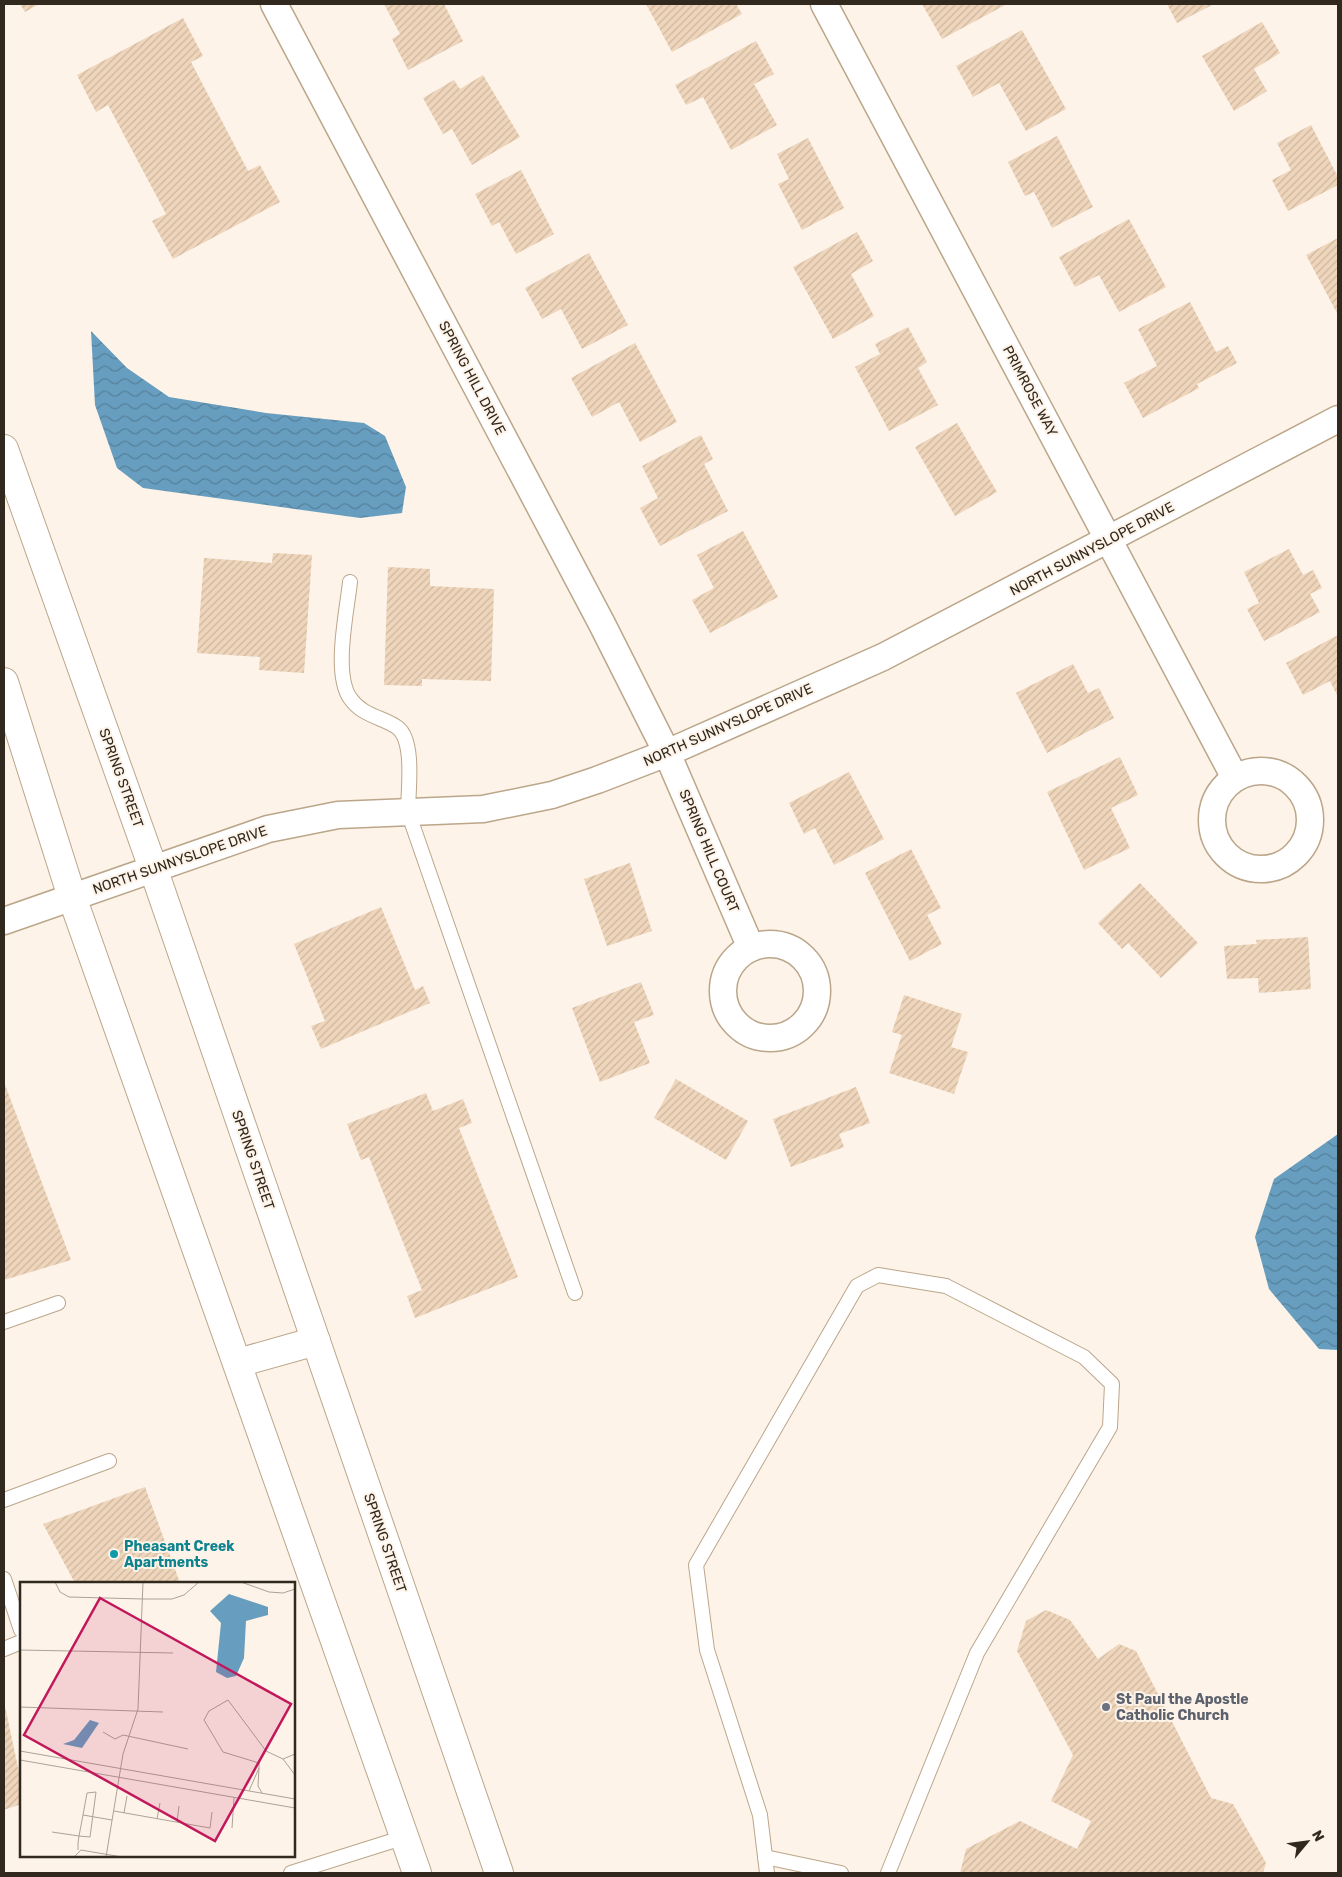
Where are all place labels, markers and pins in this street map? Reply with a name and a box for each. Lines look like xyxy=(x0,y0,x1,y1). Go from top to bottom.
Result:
place label: Pheasant Creek Apartments xyxy=(124,1538,235,1571)
marker: Pheasant Creek Apartments xyxy=(108,1548,120,1560)
place label: St Paul the Apostle Catholic Church xyxy=(1116,1691,1249,1724)
marker: St Paul the Apostle Catholic Church xyxy=(1100,1701,1112,1713)

